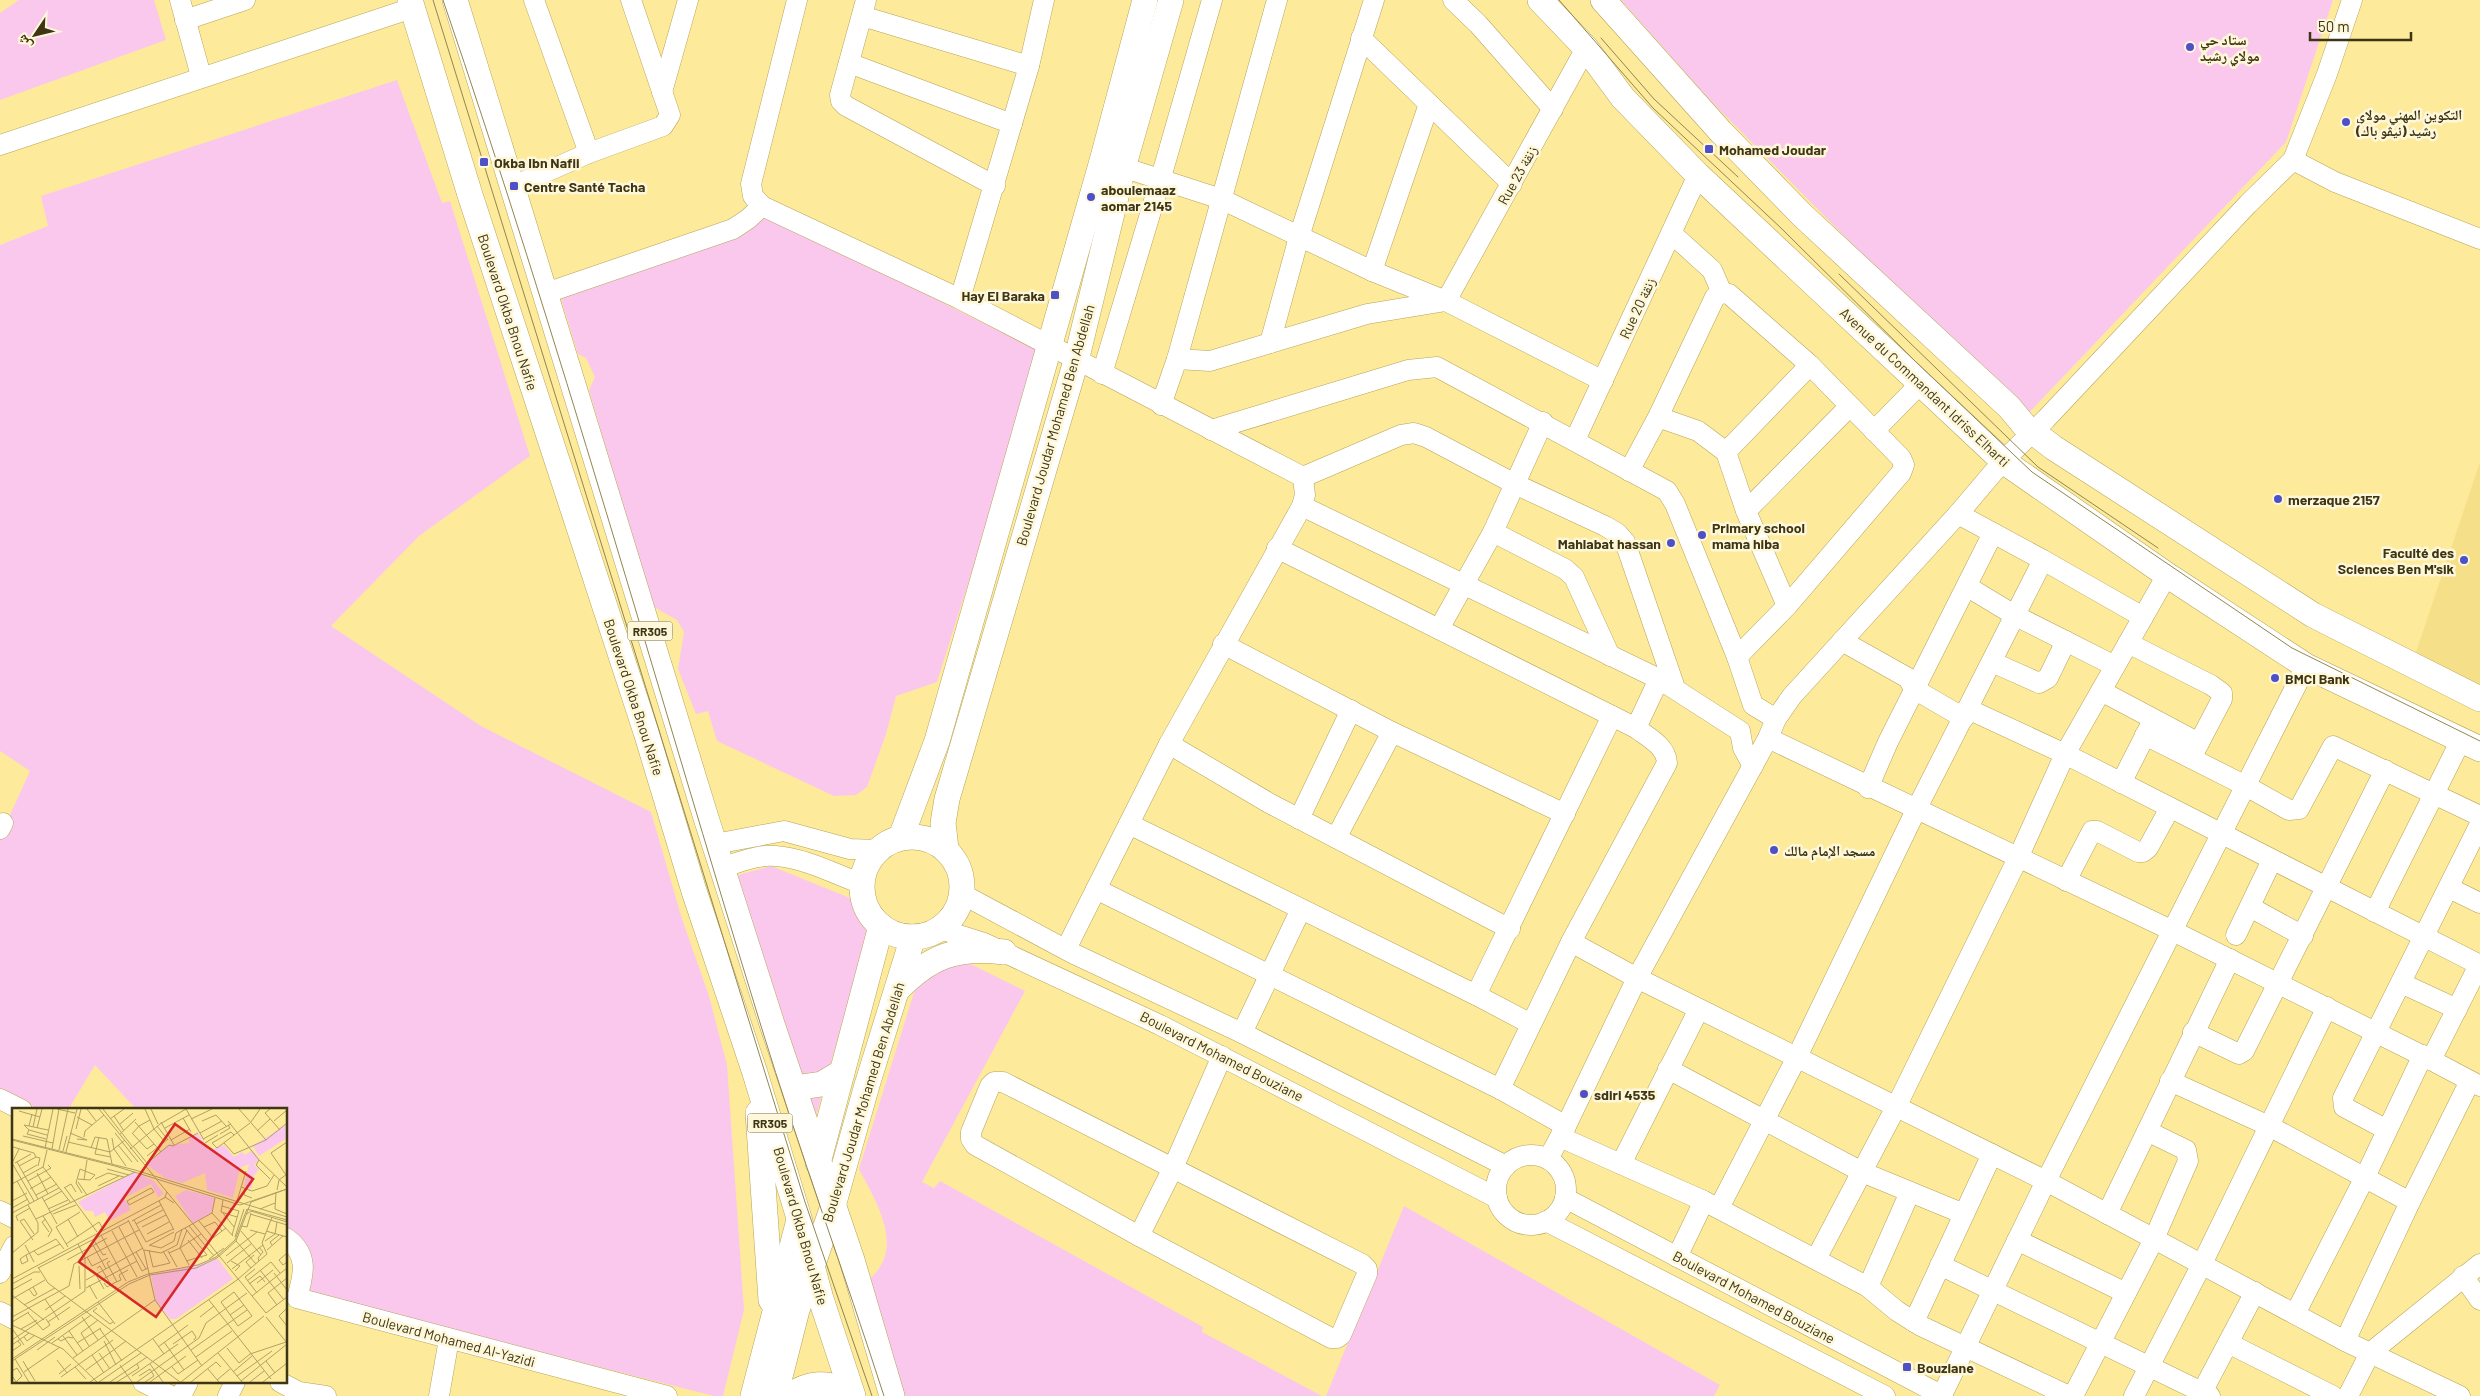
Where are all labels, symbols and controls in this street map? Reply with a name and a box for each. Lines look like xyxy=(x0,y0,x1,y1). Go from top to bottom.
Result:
north arrow xyxy=(10,10,60,60)
scale bar xyxy=(2310,10,2411,42)
text: 50 m xyxy=(2318,17,2350,35)
text: ش xyxy=(13,31,36,54)
place label: ستاد حي مولاي رشيد xyxy=(2200,31,2260,67)
marker: ستاد حي مولاي رشيد xyxy=(2184,41,2196,53)
place label: التكوين المهني مولاي رشيد (نيڤو باك) xyxy=(2355,106,2462,139)
marker: التكوين المهني مولاي رشيد (نيڤو باك) xyxy=(2340,116,2352,128)
place label: Mohamed Joudar xyxy=(1719,141,1827,158)
street label: Rue 23 زنقة xyxy=(1494,143,1541,208)
marker: Mohamed Joudar xyxy=(1703,143,1715,155)
place label: Okba Ibn Nafii xyxy=(494,154,580,171)
marker: Okba Ibn Nafii xyxy=(478,156,490,168)
place label: Centre Santé Tacha xyxy=(524,178,645,195)
marker: Centre Santé Tacha xyxy=(508,180,520,192)
place label: aboulemaaz aomar 2145 xyxy=(1101,181,1176,214)
marker: aboulemaaz aomar 2145 xyxy=(1085,191,1097,203)
street label: Boulevard Okba Bnou Nafie xyxy=(475,232,541,392)
street label: Rue 20 زنقة xyxy=(1615,275,1659,342)
place label: Hay El Baraka xyxy=(962,287,1045,304)
marker: Hay El Baraka xyxy=(1049,289,1061,301)
street label: Boulevard Joudar Mohamed Ben Abdellah xyxy=(1012,302,1098,548)
street label: Avenue du Commandant Idriss Elharti xyxy=(1837,304,2013,470)
place label: merzaque 2157 xyxy=(2288,491,2380,508)
marker: merzaque 2157 xyxy=(2272,493,2284,505)
place label: Primary school mama hiba xyxy=(1712,519,1805,552)
marker: Primary school mama hiba xyxy=(1696,529,1708,541)
place label: Mahlabat hassan xyxy=(1558,535,1661,552)
marker: Mahlabat hassan xyxy=(1665,537,1677,549)
place label: Faculté des Sciences Ben M'sik xyxy=(2338,544,2455,577)
marker: Faculté des Sciences Ben M'sik xyxy=(2458,554,2470,566)
street label: Boulevard Okba Bnou Nafie xyxy=(601,617,667,777)
road number: RR305 xyxy=(628,622,672,640)
place label: BMCI Bank xyxy=(2285,670,2350,687)
marker: BMCI Bank xyxy=(2269,672,2281,684)
place label: مسجد الإمام مالك xyxy=(1784,842,1875,861)
marker: مسجد الإمام مالك xyxy=(1768,844,1780,856)
street label: Boulevard Joudar Mohamed Ben Abdellah xyxy=(818,980,908,1224)
street label: Boulevard Mohamed Bouziane xyxy=(1137,1007,1307,1105)
place label: sdiri 4535 xyxy=(1594,1086,1656,1103)
marker: sdiri 4535 xyxy=(1578,1088,1590,1100)
inset map xyxy=(12,1108,288,1384)
road number: RR305 xyxy=(748,1114,792,1132)
street label: Boulevard Okba Bnou Nafie xyxy=(770,1145,832,1307)
street label: Boulevard Mohamed Bouziane xyxy=(1670,1247,1838,1347)
street label: Boulevard Mohamed Al-Yazidi xyxy=(361,1308,537,1370)
place label: Bouziane xyxy=(1917,1359,1974,1376)
marker: Bouziane xyxy=(1901,1361,1913,1373)

